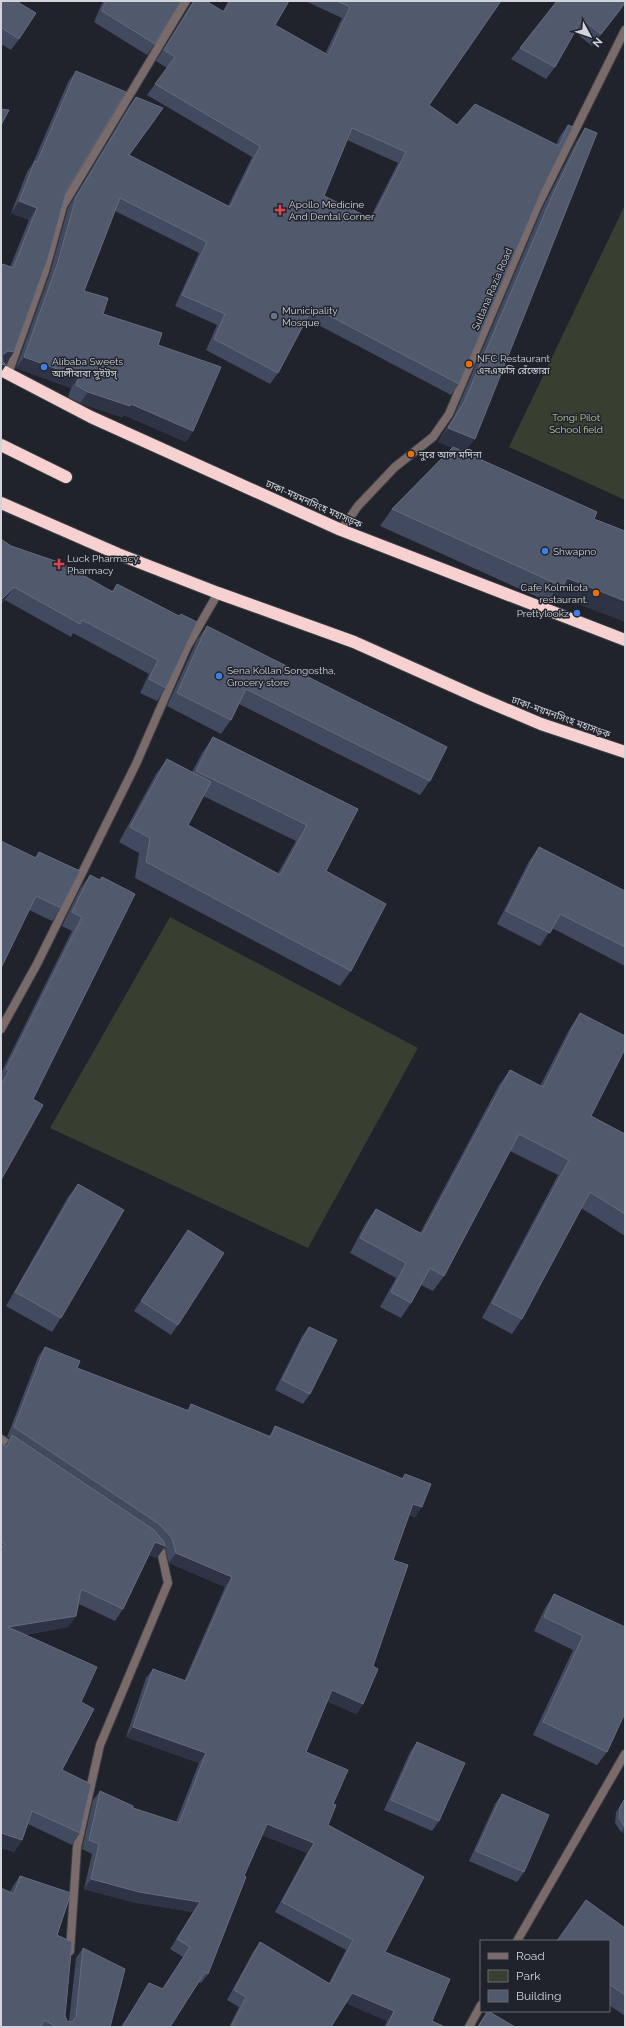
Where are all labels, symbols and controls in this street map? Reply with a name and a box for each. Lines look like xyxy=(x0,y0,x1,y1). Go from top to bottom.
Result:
north arrow xyxy=(570,16,610,56)
text: N xyxy=(590,35,605,50)
place label: Apollo Medicine And Dental Corner xyxy=(289,199,375,222)
marker: Apollo Medicine And Dental Corner xyxy=(274,204,286,216)
street label: Sultana Razia Road xyxy=(470,246,514,332)
place label: Municipality Mosque xyxy=(282,305,338,328)
marker: Municipality Mosque xyxy=(269,311,279,321)
place label: NFC Restaurant এনএফসি রেঁস্তোরা xyxy=(477,353,550,376)
place label: Alibaba Sweets আলীবাবা সুইটস্ xyxy=(51,356,123,380)
marker: NFC Restaurant এনএফসি রেঁস্তোরা xyxy=(464,359,474,369)
marker: Alibaba Sweets আলীবাবা সুইটস্ xyxy=(39,362,49,372)
park label: Tongi Pilot School field xyxy=(549,412,603,435)
marker: নুরে আল মদিনা xyxy=(406,449,416,459)
place label: নুরে আল মদিনা xyxy=(418,449,482,461)
street label: ঢাকা-ময়মনসিংহ মহাসড়ক xyxy=(263,477,365,531)
marker: Shwapno xyxy=(540,546,550,556)
place label: Shwapno xyxy=(553,546,596,557)
place label: Luck Pharmacy, Pharmacy xyxy=(67,553,140,576)
marker: Luck Pharmacy, Pharmacy xyxy=(54,559,64,569)
place label: Cafe Kolmilota restaurant. xyxy=(521,582,588,605)
marker: Cafe Kolmilota restaurant. xyxy=(591,588,601,598)
place label: Prettylookz xyxy=(517,608,569,619)
marker: Prettylookz xyxy=(572,608,582,618)
place label: Sena Kollan Songostha, Grocery store xyxy=(227,665,336,688)
marker: Sena Kollan Songostha, Grocery store xyxy=(214,671,224,681)
street label: ঢাকা-ময়মনসিংহ মহাসড়ক xyxy=(509,694,613,740)
legend xyxy=(480,1940,610,2012)
text: Road xyxy=(516,1949,545,1963)
text: Park xyxy=(516,1969,541,1983)
text: Building xyxy=(516,1989,562,2003)

